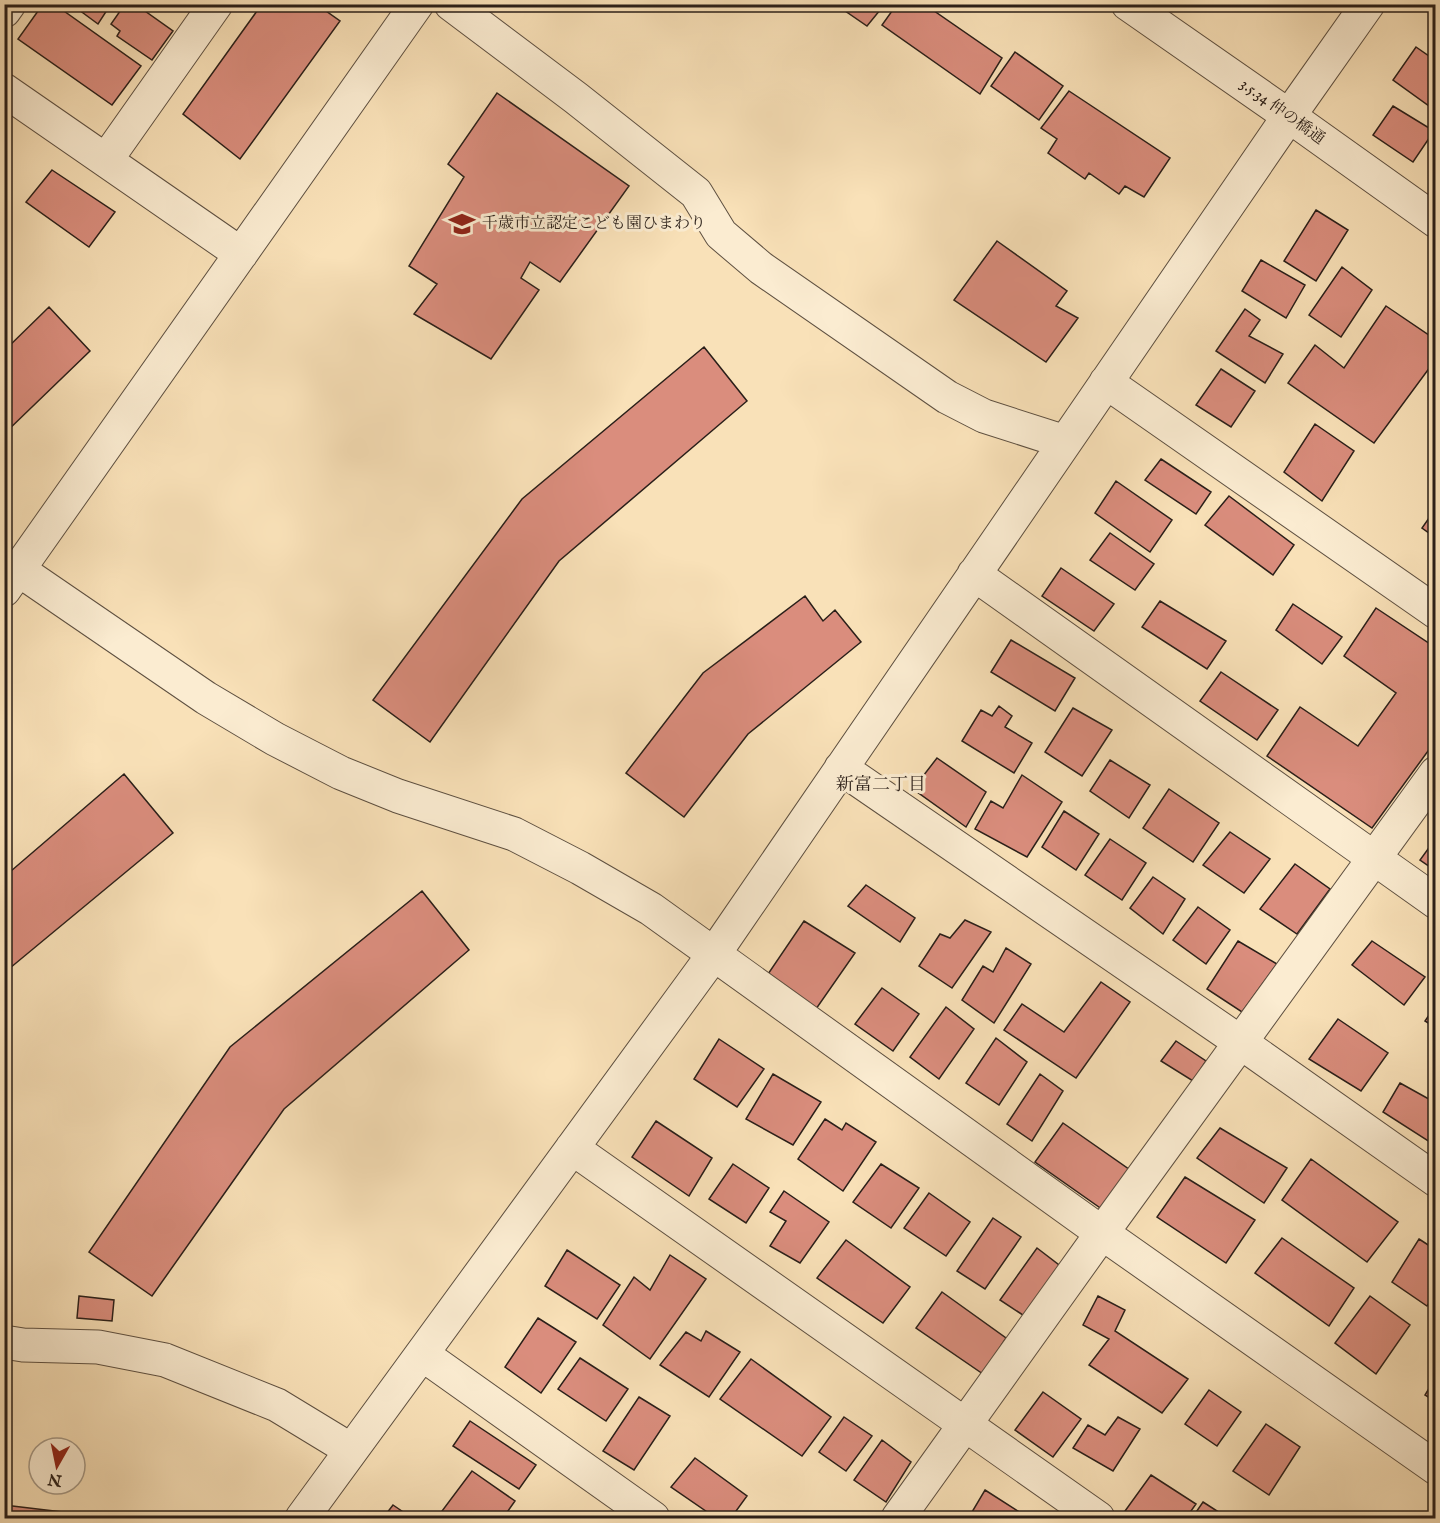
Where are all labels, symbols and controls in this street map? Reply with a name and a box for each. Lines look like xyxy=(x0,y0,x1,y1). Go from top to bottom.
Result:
street label: 3.5.34 仲の橋通 xyxy=(1236,75,1328,149)
school or university icon: 千歳市立認定こども園ひまわり xyxy=(447,209,477,239)
place label: 千歳市立認定こども園ひまわり xyxy=(482,214,706,234)
district label: 新富二丁目 xyxy=(836,774,926,797)
north arrow xyxy=(27,1436,87,1496)
text: N xyxy=(46,1468,64,1490)

